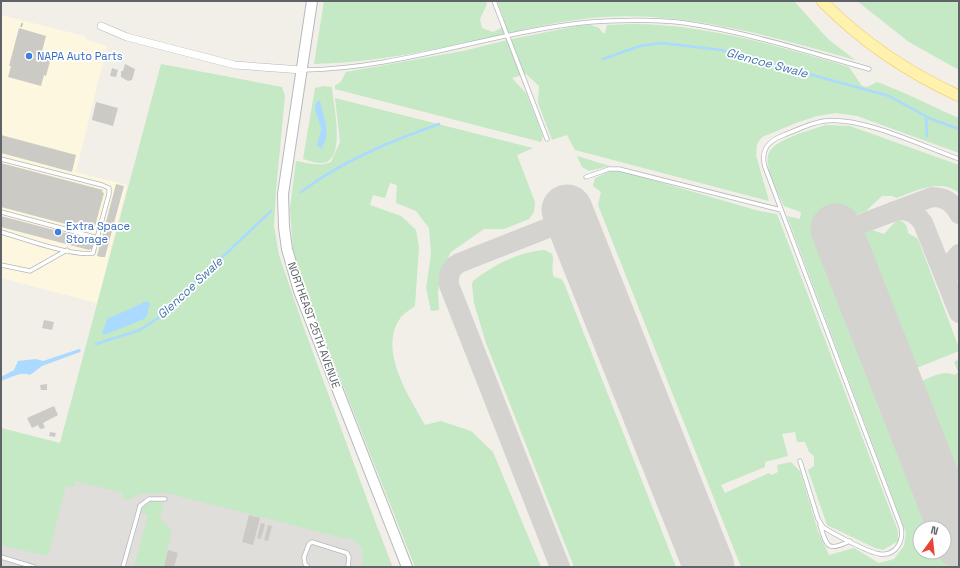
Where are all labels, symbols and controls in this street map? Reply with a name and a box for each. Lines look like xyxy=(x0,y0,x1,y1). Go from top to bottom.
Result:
water label: Glencoe Swale xyxy=(724,44,810,82)
place label: NAPA Auto Parts xyxy=(37,49,123,63)
marker: NAPA Auto Parts xyxy=(24,51,34,61)
place label: Extra Space Storage xyxy=(66,219,130,246)
marker: Extra Space Storage xyxy=(53,227,63,237)
water label: Glencoe Swale xyxy=(154,253,227,322)
street label: NORTHEAST 25TH AVENUE xyxy=(285,260,343,390)
north arrow xyxy=(912,520,952,560)
text: N xyxy=(929,523,940,538)

